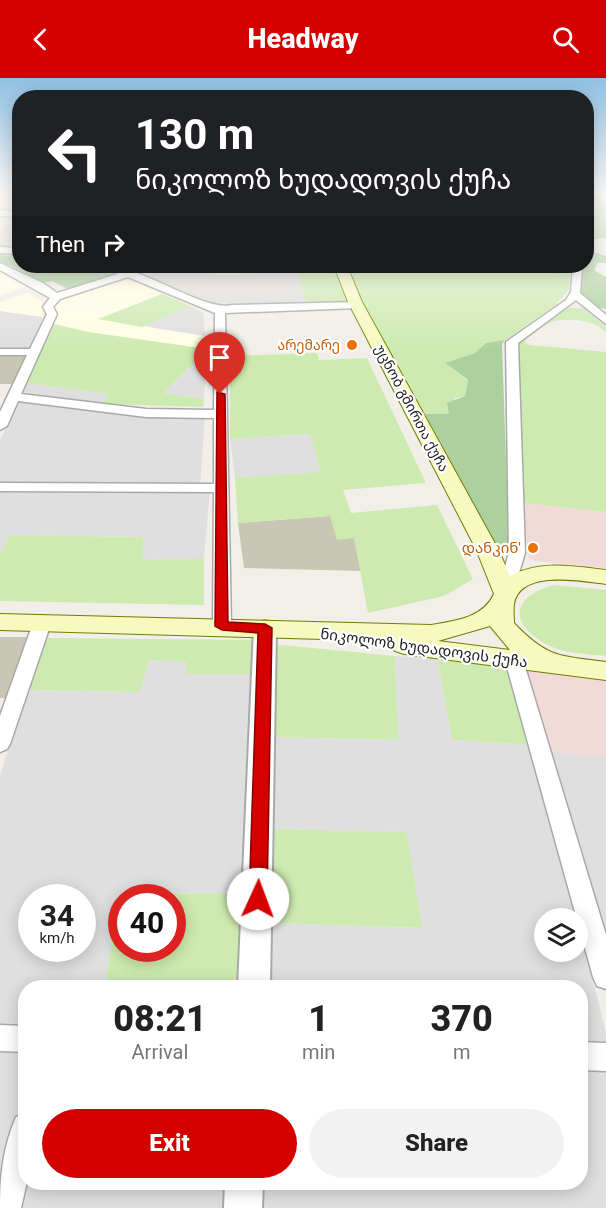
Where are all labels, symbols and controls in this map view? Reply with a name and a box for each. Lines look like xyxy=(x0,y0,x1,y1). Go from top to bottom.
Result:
icon: back xyxy=(24,23,57,56)
text: Headway xyxy=(248,23,358,55)
icon: search xyxy=(549,23,582,56)
text: 130 m xyxy=(135,110,254,159)
icon: left xyxy=(36,114,114,192)
text: ნიკოლოზ ხუდადოვის ქუჩა xyxy=(135,164,511,196)
icon: right xyxy=(97,228,130,261)
text: Then xyxy=(36,232,85,257)
pin xyxy=(194,332,245,394)
place label: არემარე xyxy=(278,337,340,354)
marker: არემარე xyxy=(345,338,359,352)
icon: arrive xyxy=(203,341,236,374)
street label: უცნობ გმირთა ქუჩა xyxy=(371,342,452,475)
place label: დანკინ' xyxy=(462,539,521,557)
marker: დანკინ' xyxy=(526,541,540,555)
street label: ნიკოლოზ ხუდადოვის ქუჩა xyxy=(319,625,529,671)
position arrow xyxy=(226,867,290,931)
speed limit sign: 40 xyxy=(108,884,186,962)
text: 34 xyxy=(40,898,74,933)
map controls xyxy=(534,908,588,962)
button: layers xyxy=(534,908,588,962)
text: km/h xyxy=(39,929,75,947)
text: 08:21 xyxy=(113,998,207,1040)
text: 1 xyxy=(308,998,329,1040)
text: 370 xyxy=(431,998,493,1040)
text: Arrival xyxy=(132,1040,188,1064)
text: min xyxy=(302,1040,335,1064)
text: m xyxy=(453,1040,470,1064)
button: Exit xyxy=(42,1109,297,1178)
button: Share xyxy=(309,1109,564,1178)

